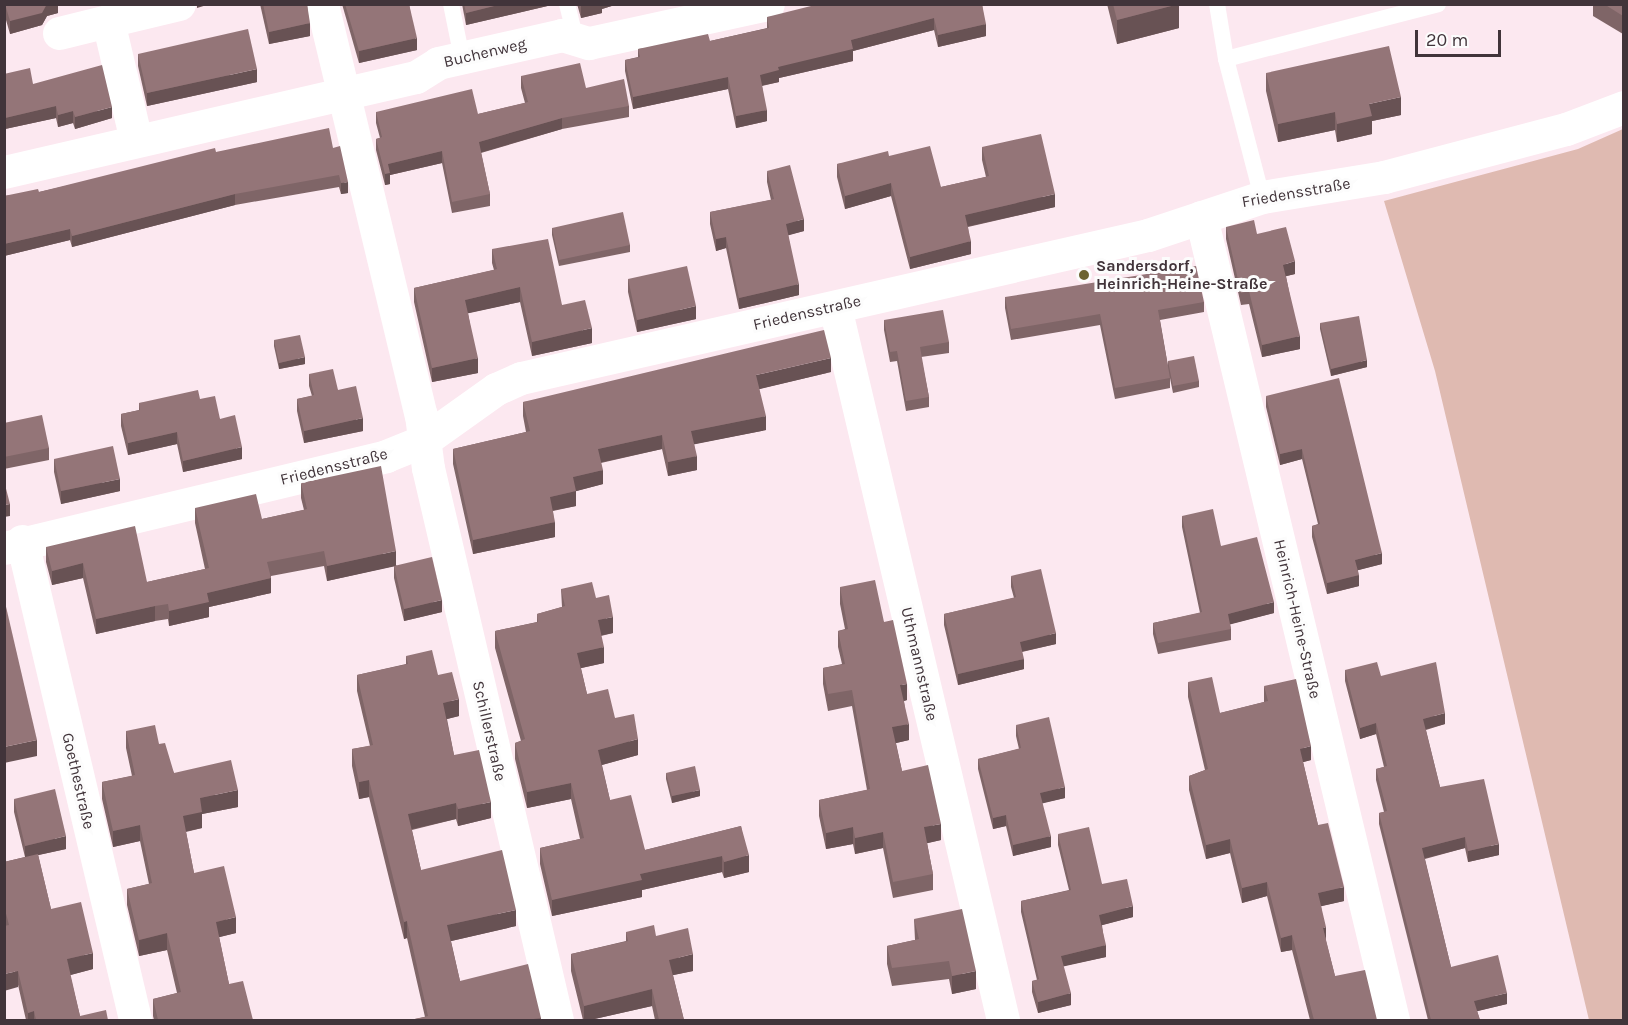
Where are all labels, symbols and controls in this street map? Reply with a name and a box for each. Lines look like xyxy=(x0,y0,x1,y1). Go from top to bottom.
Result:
scale bar xyxy=(1418,18,1504,56)
text: 20 m xyxy=(1426,29,1468,51)
street label: Buchenweg xyxy=(442,34,528,72)
street label: Friedensstraße xyxy=(1240,174,1352,212)
place label: Sandersdorf, Heinrich-Heine-Straße xyxy=(1096,256,1267,294)
marker: Sandersdorf, Heinrich-Heine-Straße xyxy=(1077,268,1091,282)
street label: Friedensstraße xyxy=(751,291,863,335)
street label: Friedensstraße xyxy=(278,444,390,490)
street label: Heinrich-Heine-Straße xyxy=(1269,538,1325,700)
street label: Uthmannstraße xyxy=(897,605,941,723)
street label: Schillerstraße xyxy=(468,679,510,783)
street label: Goethestraße xyxy=(58,731,98,831)

